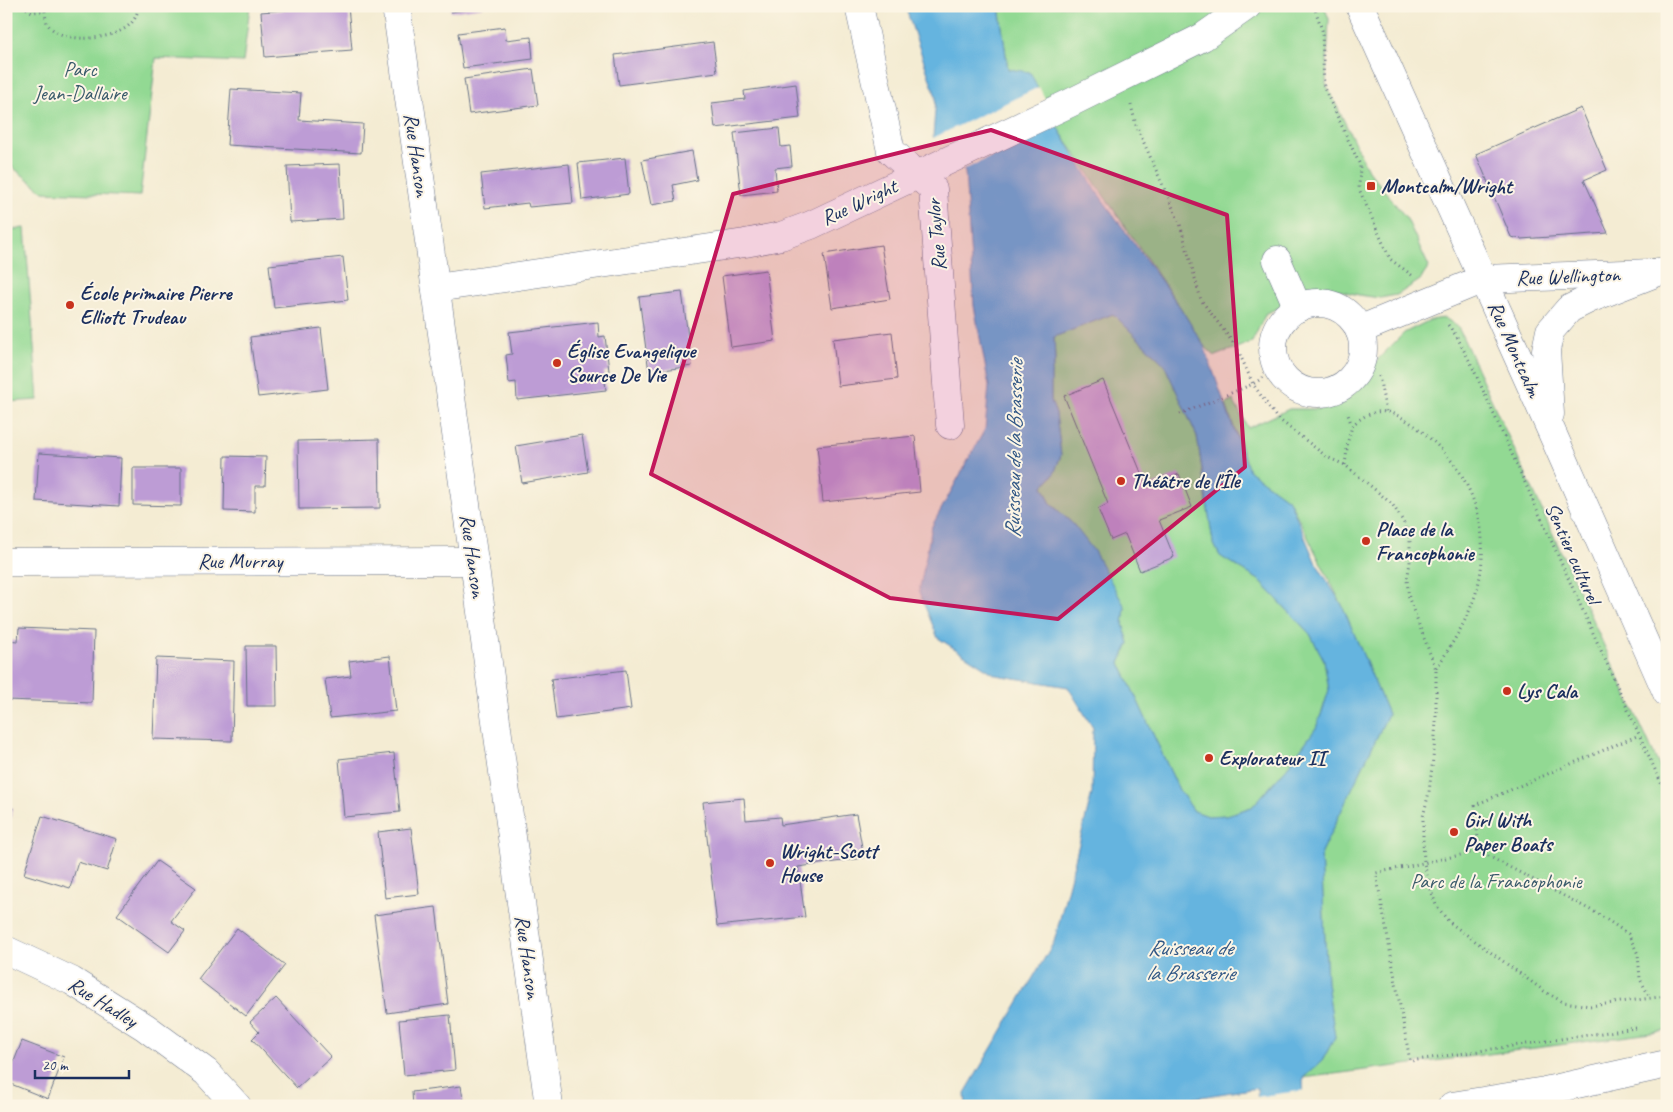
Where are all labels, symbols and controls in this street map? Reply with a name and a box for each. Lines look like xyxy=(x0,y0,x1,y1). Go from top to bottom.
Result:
park label: Parc Jean-Dallaire xyxy=(33,56,129,106)
street label: Rue Hanson xyxy=(398,111,436,200)
street label: Rue Wright xyxy=(817,172,903,231)
place label: Montcalm/Wright xyxy=(1381,173,1514,199)
marker: Montcalm/Wright xyxy=(1365,180,1377,192)
street label: Rue Taylor xyxy=(920,197,952,272)
street label: Rue Wellington xyxy=(1516,261,1622,291)
place label: École primaire Pierre Elliott Trudeau xyxy=(80,280,233,330)
street label: Rue Montcalm xyxy=(1482,297,1548,402)
marker: École primaire Pierre Elliott Trudeau xyxy=(64,299,76,311)
place label: Église Evangelique Source De Vie xyxy=(567,338,697,388)
water label: Ruisseau de la Brasserie xyxy=(998,356,1030,538)
marker: Église Evangelique Source De Vie xyxy=(551,357,563,369)
place label: Théâtre de l'Île xyxy=(1131,468,1241,494)
marker: Théâtre de l'Île xyxy=(1115,475,1127,487)
street label: Sentier culturel xyxy=(1539,498,1608,611)
street label: Rue Hanson xyxy=(454,512,492,601)
place label: Place de la Francophonie xyxy=(1376,516,1476,566)
marker: Place de la Francophonie xyxy=(1360,535,1372,547)
street label: Rue Murray xyxy=(198,548,284,574)
place label: Lys Cala xyxy=(1517,678,1579,704)
marker: Lys Cala xyxy=(1501,685,1513,697)
place label: Explorateur II xyxy=(1219,745,1329,771)
marker: Explorateur II xyxy=(1203,752,1215,764)
place label: Girl With Paper Boats xyxy=(1464,807,1555,857)
marker: Girl With Paper Boats xyxy=(1448,826,1460,838)
place label: Wright-Scott House xyxy=(780,838,880,888)
marker: Wright-Scott House xyxy=(764,857,776,869)
park label: Parc de la Francophonie xyxy=(1410,868,1583,894)
street label: Rue Hanson xyxy=(509,913,547,1002)
water label: Ruisseau de la Brasserie xyxy=(1146,934,1238,987)
street label: Rue Hadley xyxy=(64,971,144,1034)
scale bar xyxy=(35,1047,129,1079)
text: 20 m xyxy=(42,1056,69,1075)

